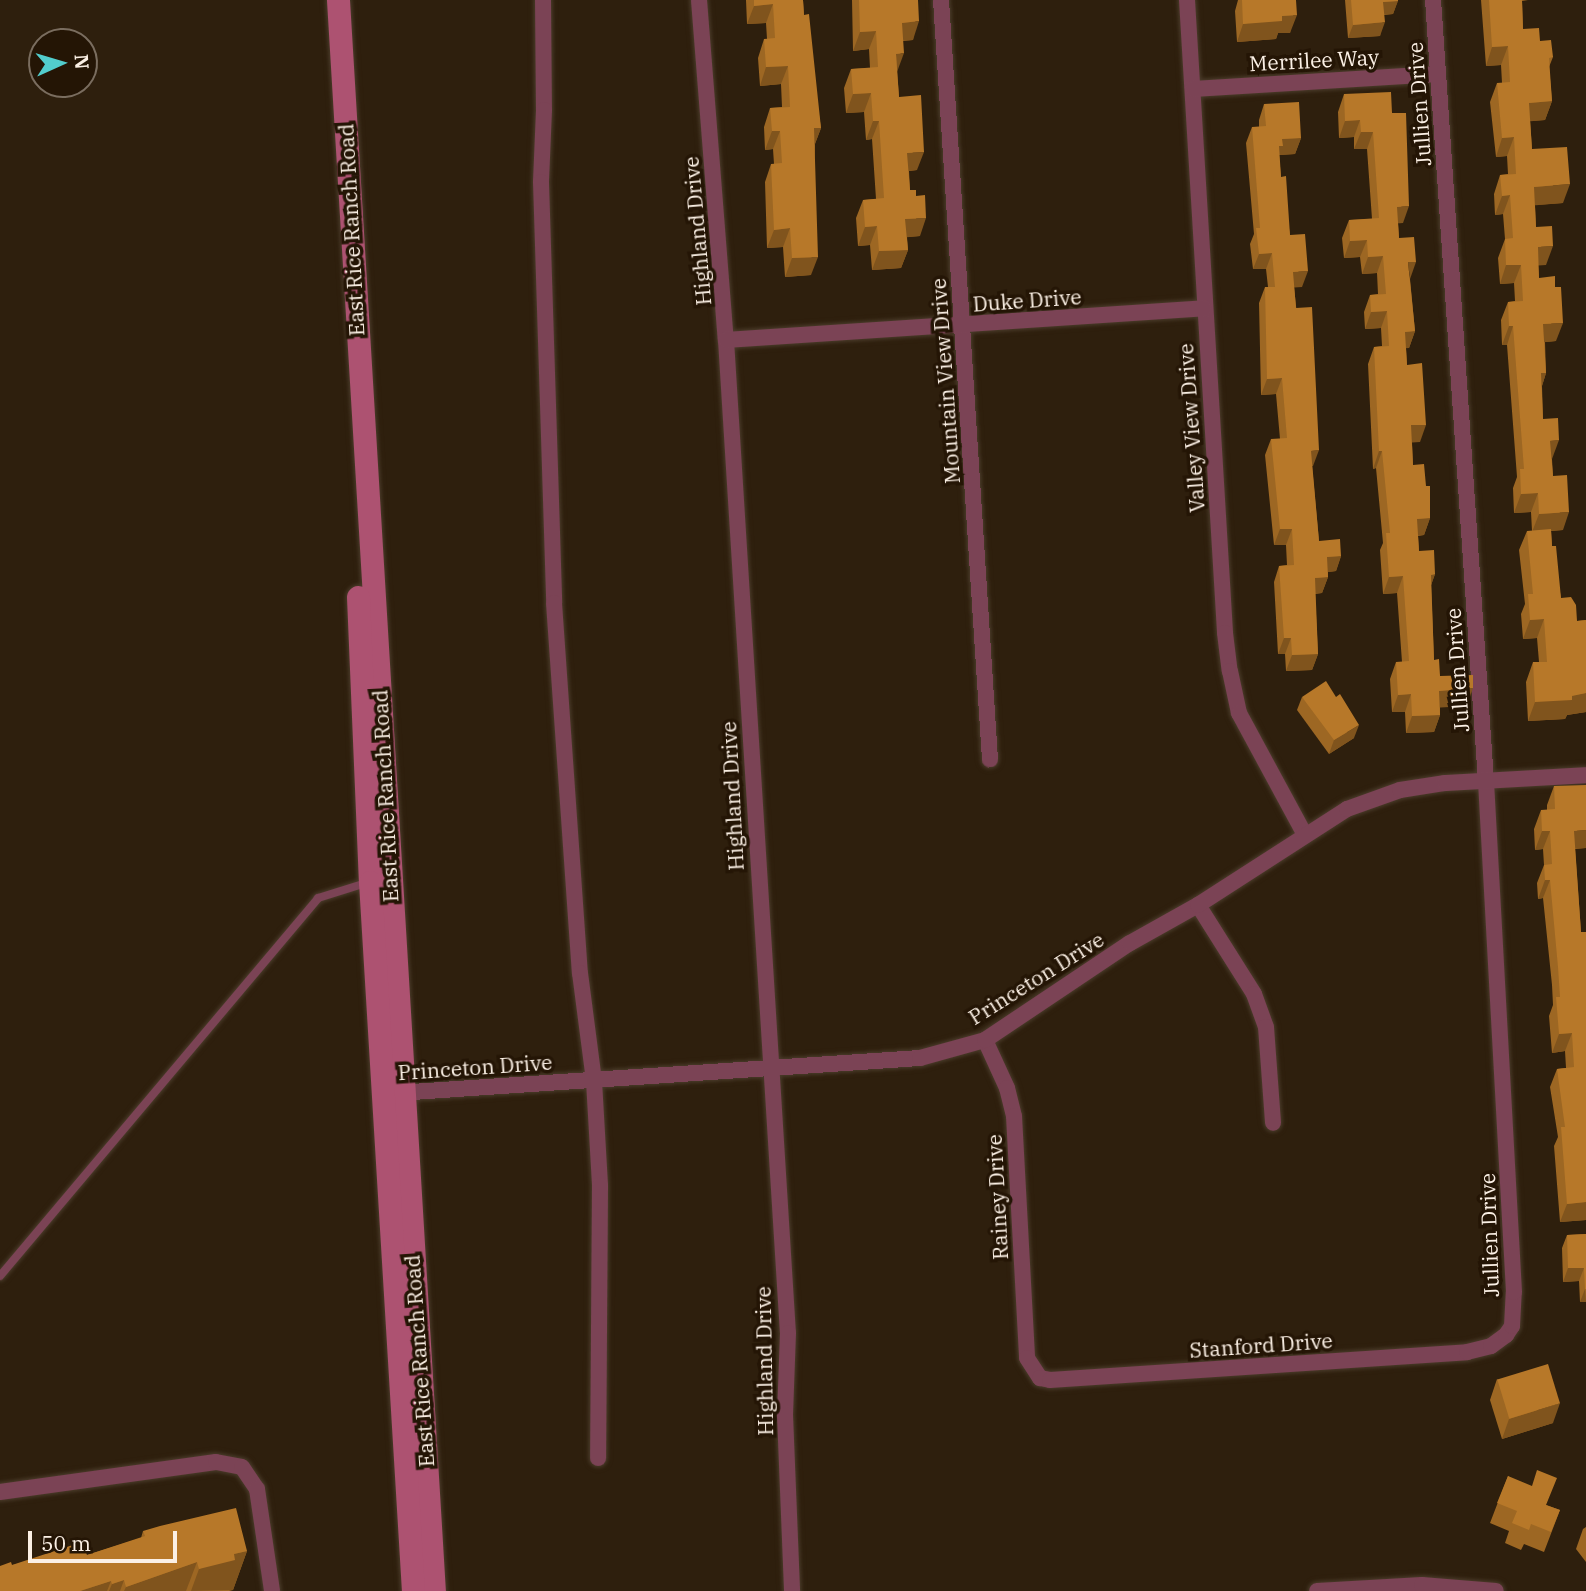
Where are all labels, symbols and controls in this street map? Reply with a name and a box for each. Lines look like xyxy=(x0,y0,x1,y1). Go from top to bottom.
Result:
north arrow xyxy=(28,28,98,98)
street label: Jullien Drive xyxy=(1402,41,1436,167)
street label: Merrilee Way xyxy=(1248,44,1380,76)
text: N xyxy=(69,53,94,70)
street label: East Rice Ranch Road xyxy=(333,123,369,337)
street label: Highland Drive xyxy=(678,155,716,307)
street label: Mountain View Drive xyxy=(925,277,965,485)
street label: Duke Drive xyxy=(972,284,1082,316)
street label: Valley View Drive xyxy=(1173,343,1209,513)
street label: Jullien Drive xyxy=(1440,607,1474,733)
street label: East Rice Ranch Road xyxy=(367,689,403,903)
street label: Highland Drive xyxy=(716,721,748,871)
street label: Princeton Drive xyxy=(964,926,1108,1030)
street label: Princeton Drive xyxy=(397,1049,553,1085)
street label: Rainey Drive xyxy=(981,1134,1013,1260)
street label: Jullien Drive xyxy=(1474,1172,1504,1298)
street label: East Rice Ranch Road xyxy=(399,1254,439,1468)
street label: Highland Drive xyxy=(750,1286,778,1436)
street label: Stanford Drive xyxy=(1189,1327,1333,1363)
scale bar xyxy=(32,1518,180,1562)
text: 50 m xyxy=(41,1529,91,1557)

